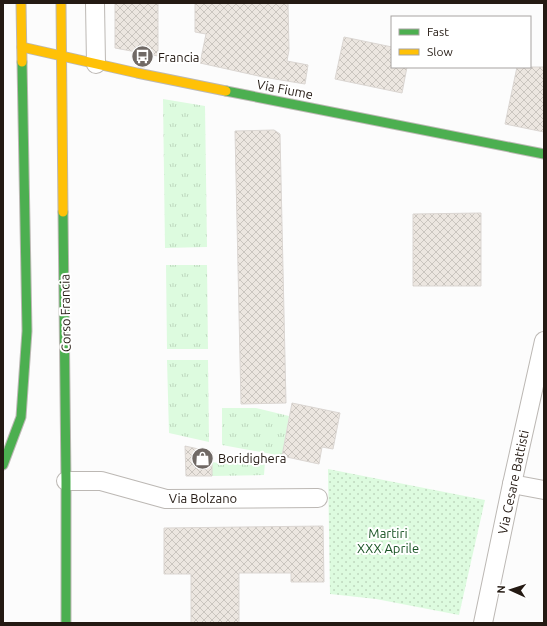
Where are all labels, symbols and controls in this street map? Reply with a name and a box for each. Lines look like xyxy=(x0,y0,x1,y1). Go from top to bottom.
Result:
legend xyxy=(391,16,531,68)
text: Fast xyxy=(427,25,449,38)
bus stop icon: Francia xyxy=(130,44,156,70)
text: Slow xyxy=(427,45,453,58)
place label: Francia xyxy=(158,50,200,64)
street label: Via Fiume xyxy=(256,77,314,101)
street label: Corso Francia xyxy=(57,274,73,352)
street label: Via Cesare Battisti xyxy=(495,429,531,535)
shop icon: Boridighera xyxy=(189,445,215,471)
place label: Boridighera xyxy=(218,451,286,465)
street label: Via Bolzano xyxy=(169,491,237,505)
park label: Martiri XXX Aprile xyxy=(357,526,419,555)
north arrow xyxy=(491,570,531,610)
text: N xyxy=(495,585,507,594)

